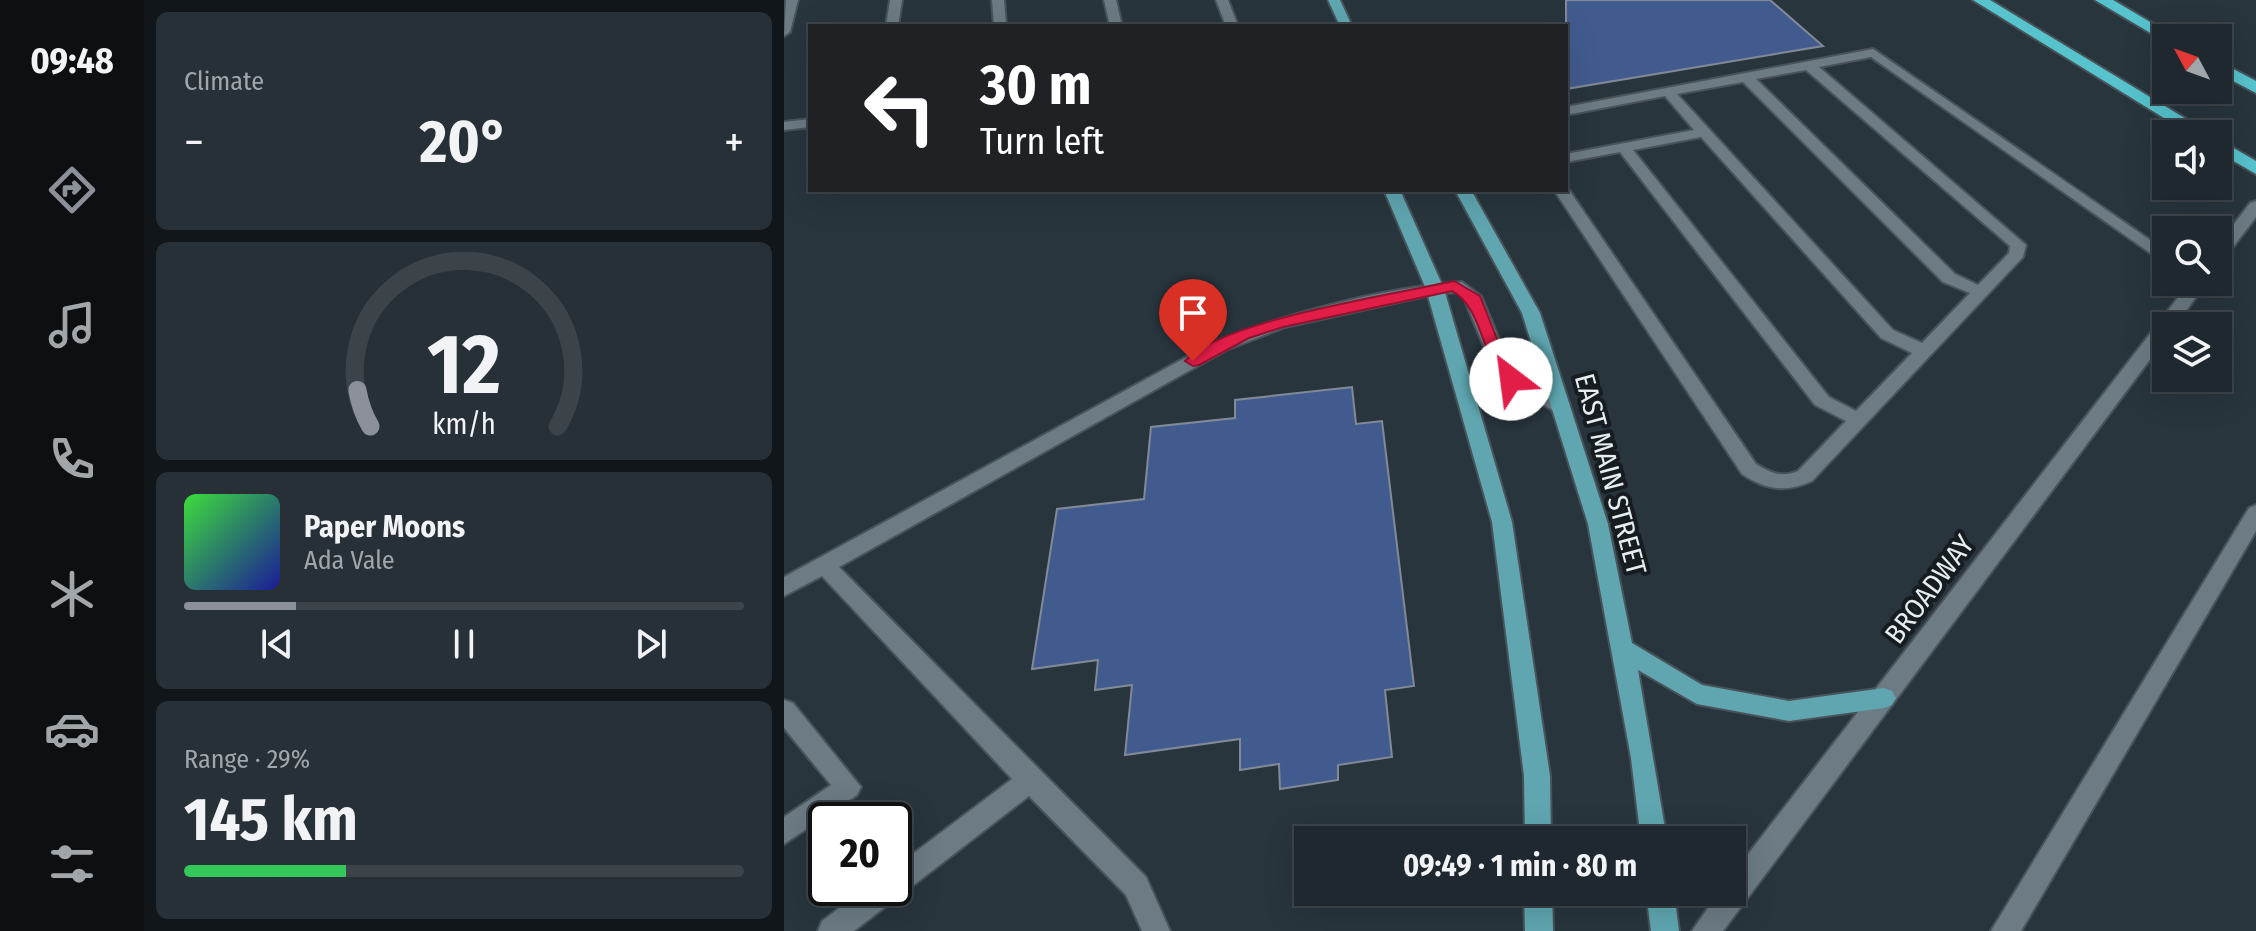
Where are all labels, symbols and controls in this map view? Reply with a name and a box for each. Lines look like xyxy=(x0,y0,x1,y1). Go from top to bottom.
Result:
north arrow xyxy=(2152,24,2232,104)
map controls xyxy=(2152,24,2232,392)
text: 09:48 xyxy=(30,39,114,83)
text: 30 m xyxy=(980,52,1091,119)
icon: left xyxy=(848,56,952,160)
text: Climate xyxy=(184,66,264,97)
text: 20° xyxy=(420,106,508,178)
text: − xyxy=(184,116,204,169)
text: + xyxy=(724,116,744,169)
text: Turn left xyxy=(980,120,1104,164)
button: sound xyxy=(2152,120,2232,200)
icon: directions xyxy=(44,162,100,218)
button: search xyxy=(2152,216,2232,296)
pin xyxy=(1159,279,1227,361)
icon: arrive xyxy=(1171,291,1215,335)
icon: music xyxy=(44,297,100,353)
button: layers xyxy=(2152,312,2232,392)
text: 12 xyxy=(427,314,501,414)
position arrow xyxy=(1469,337,1553,421)
street label: EAST MAIN STREET xyxy=(1568,370,1653,578)
text: km/h xyxy=(432,407,496,442)
icon: phone xyxy=(44,431,100,487)
text: Paper Moons xyxy=(304,509,465,545)
street label: BROADWAY xyxy=(1878,529,1981,650)
text: Ada Vale xyxy=(304,545,395,576)
icon: climate xyxy=(44,566,100,622)
icon: previous xyxy=(255,622,299,666)
icon: pause xyxy=(442,622,486,666)
icon: next xyxy=(629,622,673,666)
icon: car xyxy=(44,701,100,757)
text: Range · 29% xyxy=(184,744,310,775)
text: 145 km xyxy=(184,784,358,856)
speed limit sign: 20 xyxy=(808,802,912,906)
icon: filters xyxy=(44,836,100,892)
text: 09:49 · 1 min · 80 m xyxy=(1403,848,1637,884)

